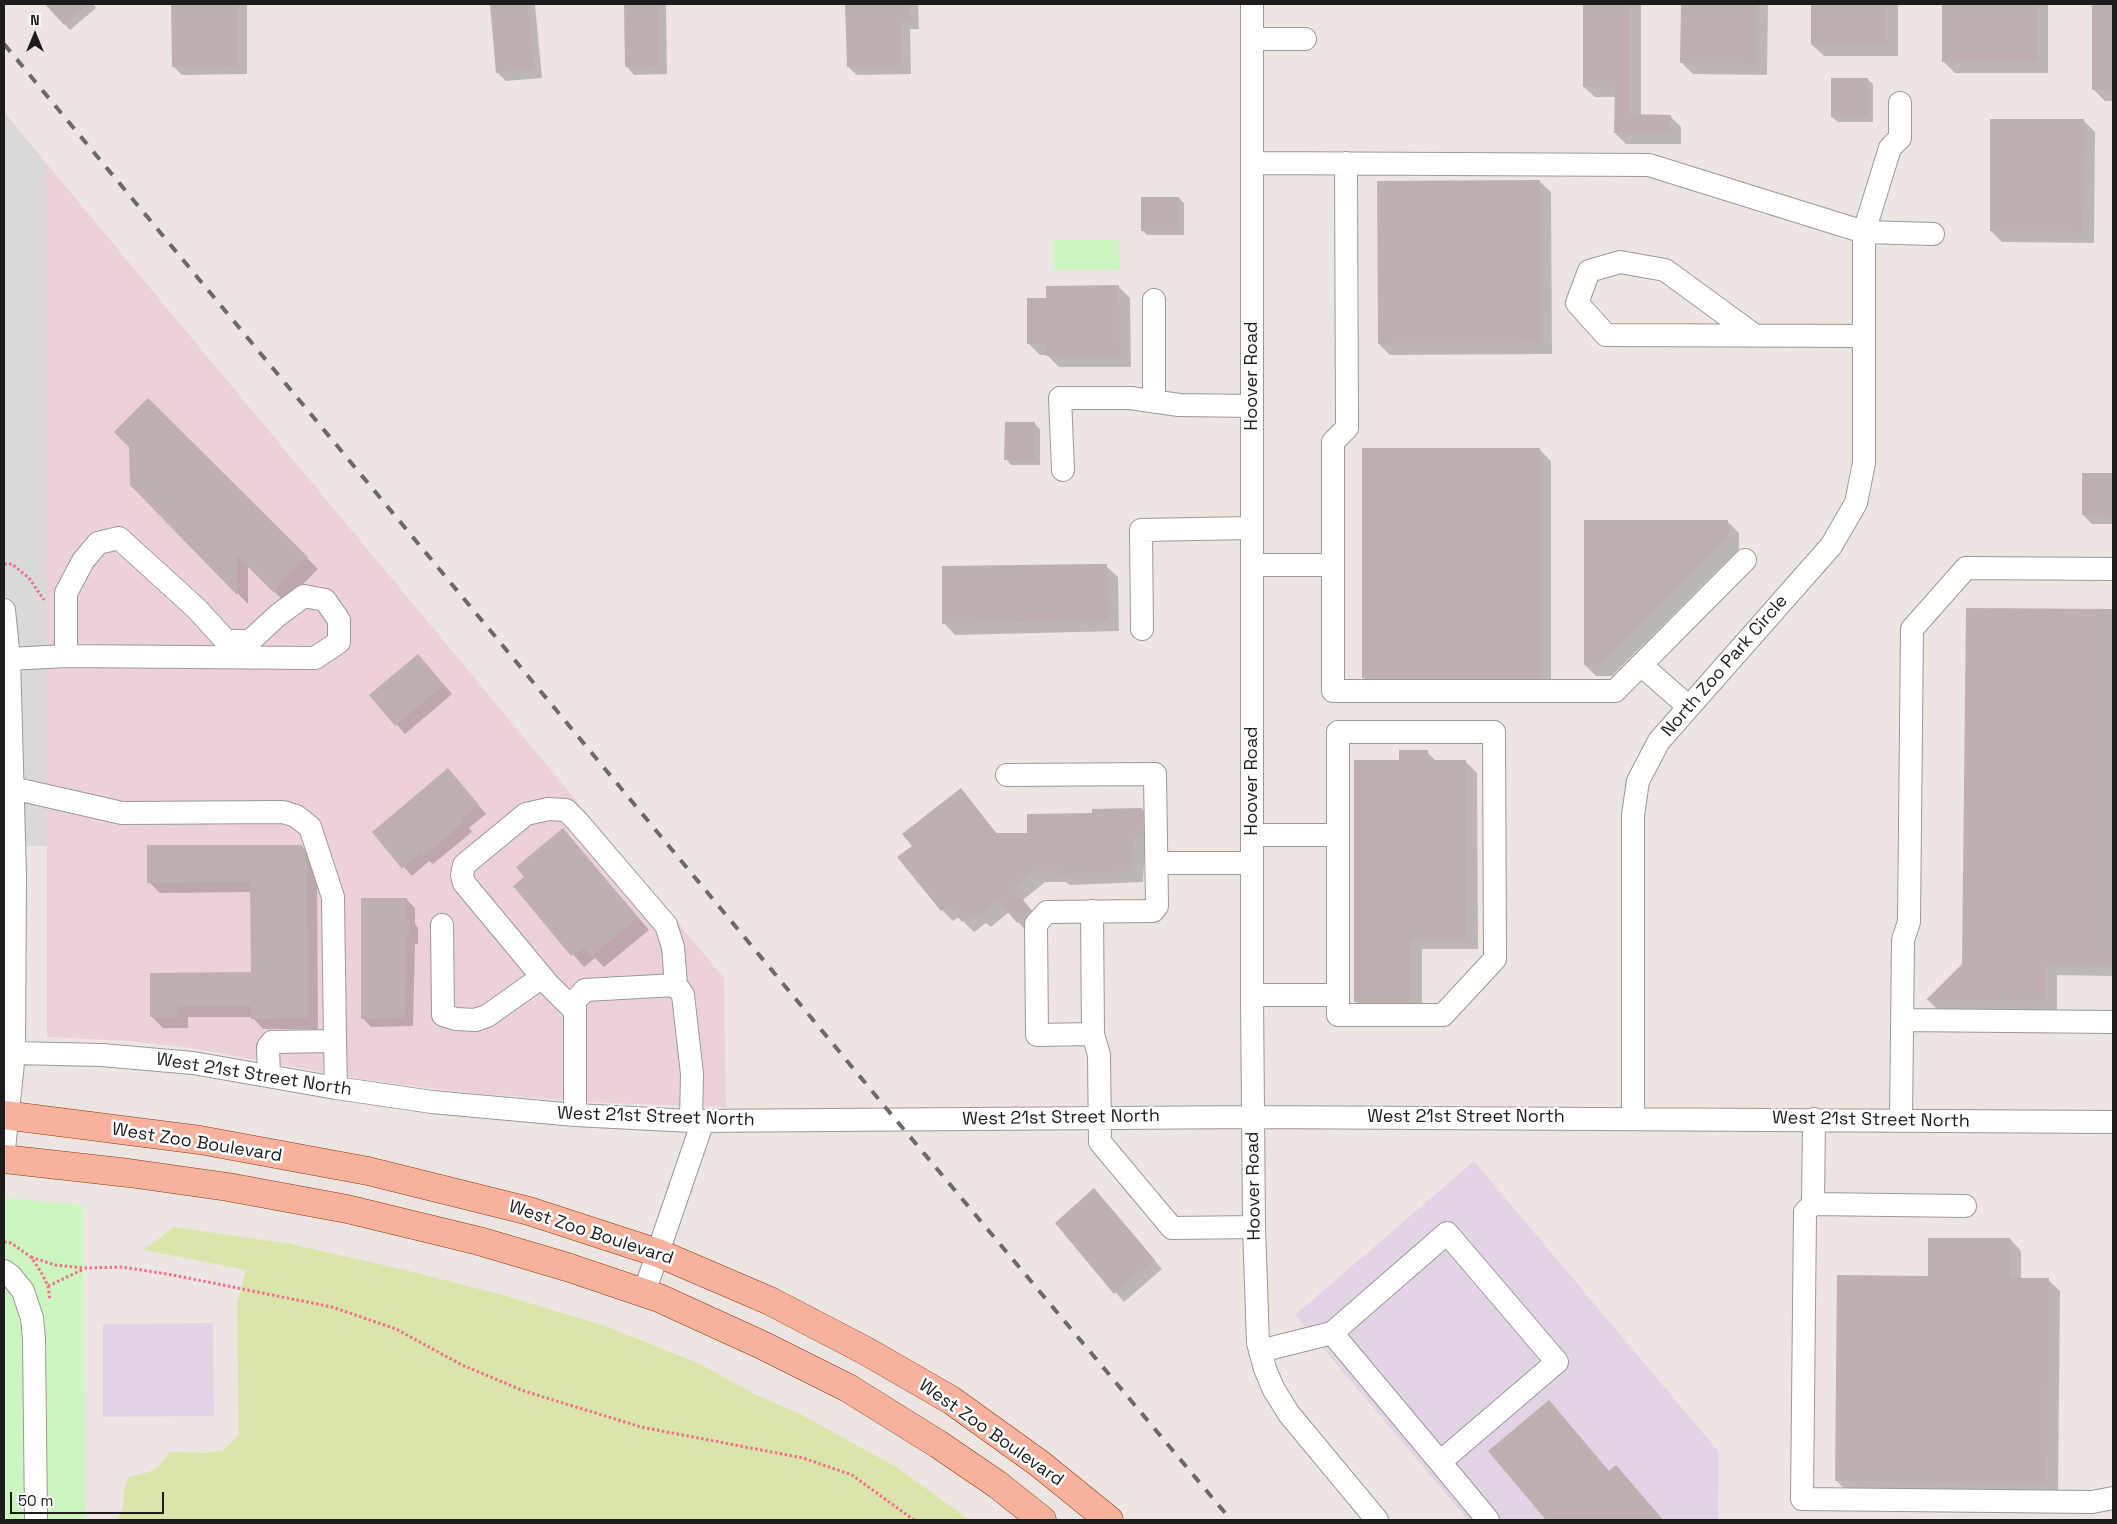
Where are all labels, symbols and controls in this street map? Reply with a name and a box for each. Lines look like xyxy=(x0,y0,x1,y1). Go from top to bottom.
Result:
north arrow xyxy=(10,10,60,60)
text: N xyxy=(30,11,40,29)
street label: Hoover Road xyxy=(1241,321,1263,431)
street label: North Zoo Park Circle xyxy=(1657,591,1793,741)
street label: Hoover Road xyxy=(1241,726,1263,836)
street label: West 21st Street North xyxy=(155,1049,353,1101)
street label: West 21st Street North xyxy=(557,1103,755,1131)
street label: West 21st Street North xyxy=(962,1105,1160,1131)
street label: West 21st Street North xyxy=(1367,1106,1565,1128)
street label: West 21st Street North xyxy=(1772,1107,1970,1133)
street label: West Zoo Boulevard xyxy=(110,1119,284,1167)
street label: Hoover Road xyxy=(1242,1131,1266,1241)
street label: West Zoo Boulevard xyxy=(506,1196,676,1270)
street label: West Zoo Boulevard xyxy=(914,1375,1068,1491)
scale bar xyxy=(12,1482,166,1514)
text: 50 m xyxy=(18,1491,53,1510)

